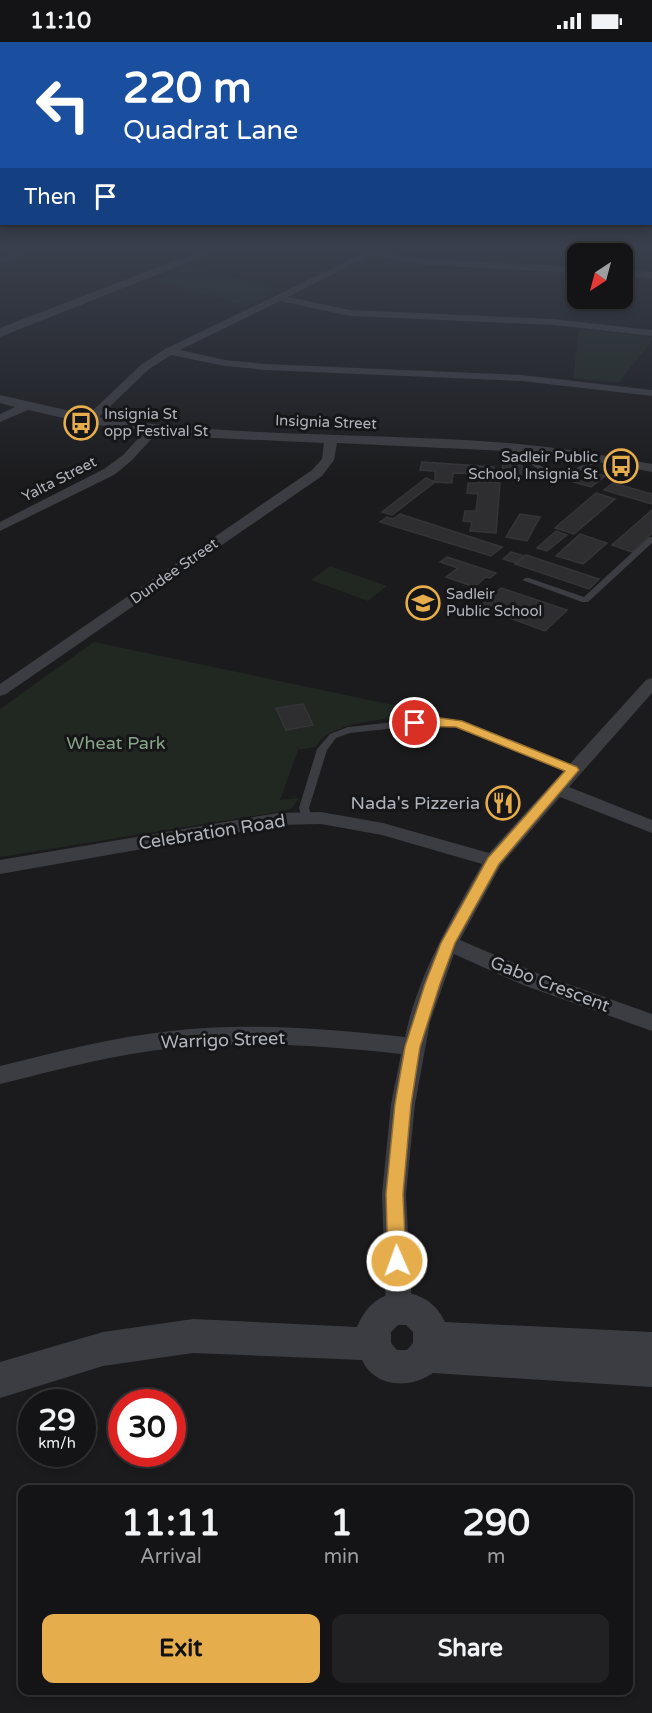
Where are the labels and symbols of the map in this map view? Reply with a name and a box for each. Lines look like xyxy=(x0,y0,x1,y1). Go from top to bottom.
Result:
north arrow xyxy=(567,243,633,309)
bus stop icon: Insignia St opp Festival St xyxy=(63,405,99,441)
place label: Insignia St opp Festival St xyxy=(104,405,208,440)
street label: Insignia Street xyxy=(275,411,377,433)
place label: Sadleir Public School, Insignia St xyxy=(468,448,598,483)
bus stop icon: Sadleir Public School, Insignia St xyxy=(603,448,639,484)
street label: Yalta Street xyxy=(19,452,100,506)
street label: Dundee Street xyxy=(127,534,221,608)
school or university icon: Sadleir Public School xyxy=(405,585,441,621)
place label: Sadleir Public School xyxy=(446,585,542,620)
pin xyxy=(389,697,440,748)
park label: Wheat Park xyxy=(66,732,166,754)
restaurant icon: Nada's Pizzeria xyxy=(485,785,521,821)
place label: Nada's Pizzeria xyxy=(351,792,480,814)
street label: Celebration Road xyxy=(137,810,287,854)
street label: Gabo Crescent xyxy=(487,951,613,1017)
street label: Warrigo Street xyxy=(161,1027,286,1053)
position arrow xyxy=(365,1229,429,1293)
speed limit sign: 30 xyxy=(108,1389,186,1467)

